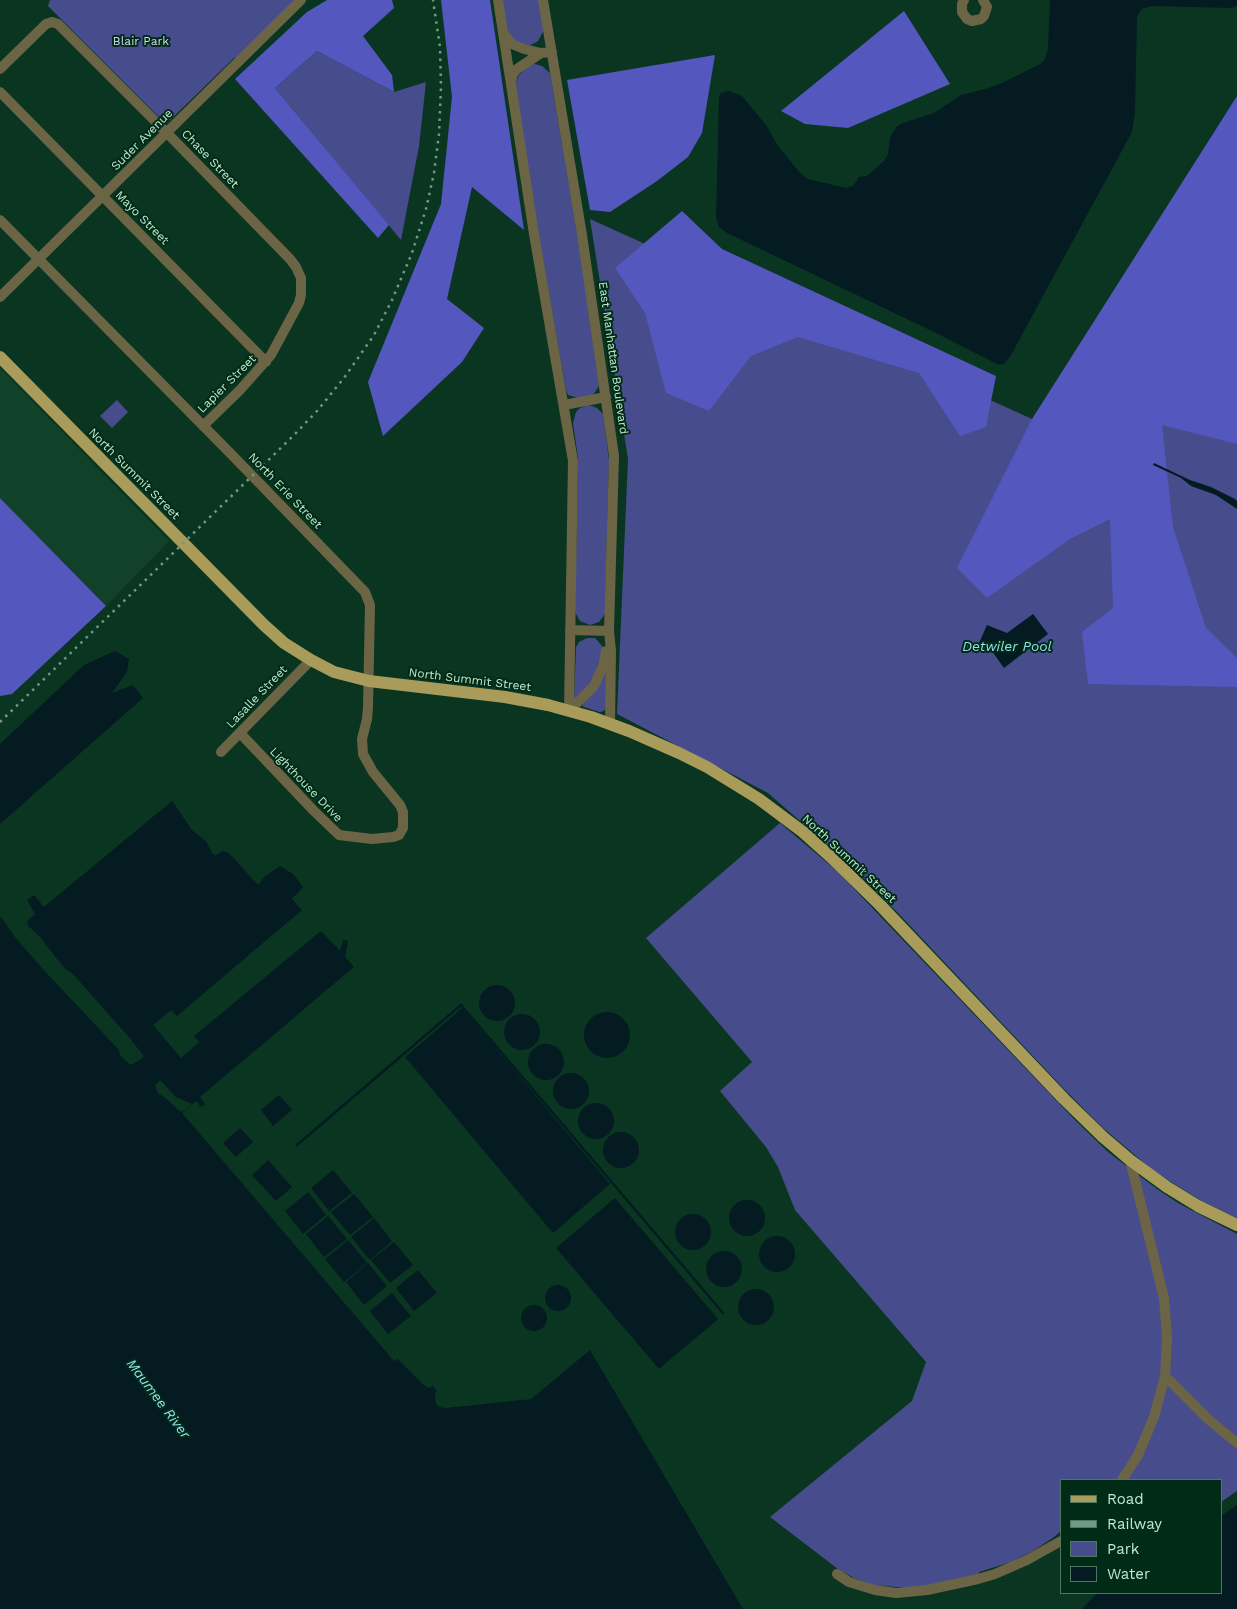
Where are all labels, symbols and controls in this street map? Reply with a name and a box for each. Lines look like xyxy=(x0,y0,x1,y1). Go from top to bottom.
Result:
park label: Blair Park xyxy=(113,34,169,48)
street label: Suder Avenue xyxy=(108,106,176,174)
street label: Chase Street xyxy=(178,127,242,191)
street label: Mayo Street xyxy=(112,188,172,248)
street label: East Manhattan Boulevard xyxy=(595,281,631,435)
street label: Lapier Street xyxy=(195,352,259,416)
street label: North Summit Street xyxy=(85,425,183,523)
street label: North Erie Street xyxy=(245,450,325,532)
water label: Detwiler Pool xyxy=(962,639,1052,655)
street label: Lasalle Street xyxy=(223,663,291,731)
street label: North Summit Street xyxy=(408,665,532,695)
street label: Lighthouse Drive xyxy=(267,745,345,825)
street label: North Summit Street xyxy=(799,812,899,906)
water label: Maumee River xyxy=(123,1356,193,1442)
legend xyxy=(1060,1479,1222,1594)
text: Road xyxy=(1107,1490,1144,1508)
text: Railway xyxy=(1107,1515,1162,1533)
text: Park xyxy=(1107,1540,1139,1558)
text: Water xyxy=(1107,1565,1150,1583)

